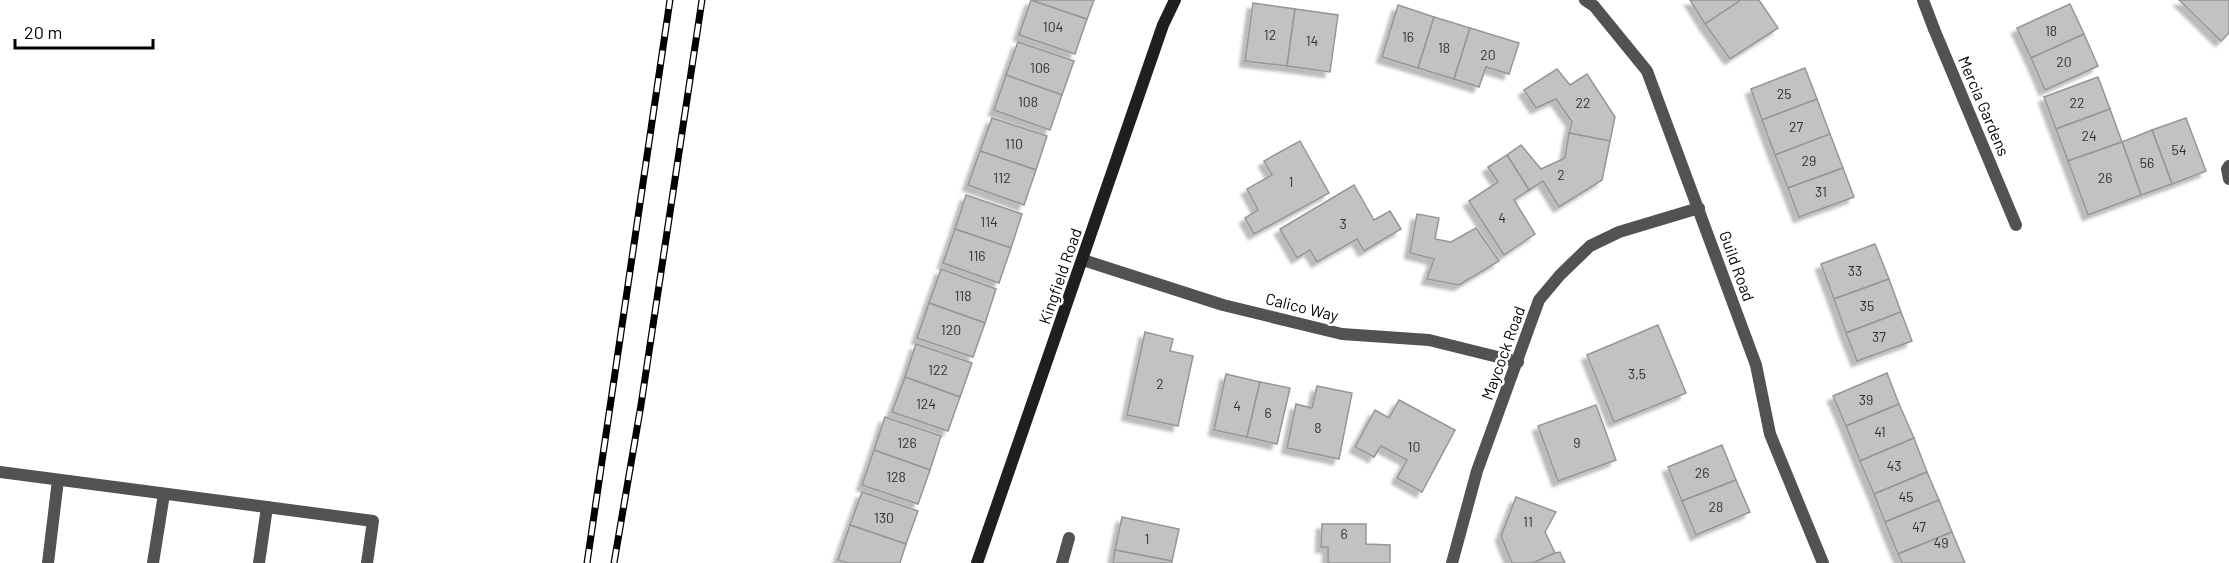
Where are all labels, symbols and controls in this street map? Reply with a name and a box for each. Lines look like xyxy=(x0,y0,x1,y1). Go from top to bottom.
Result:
scale bar xyxy=(15,12,153,50)
house number: 104 xyxy=(1043,18,1063,35)
text: 20 m xyxy=(24,21,62,43)
house number: 18 xyxy=(2045,22,2057,39)
house number: 12 xyxy=(1264,26,1276,43)
house number: 16 xyxy=(1402,28,1414,45)
house number: 14 xyxy=(1306,32,1318,49)
house number: 18 xyxy=(1438,39,1450,56)
house number: 20 xyxy=(1480,46,1496,63)
street label: Mercia Gardens xyxy=(1955,53,2014,159)
house number: 20 xyxy=(2056,53,2072,70)
house number: 106 xyxy=(1030,59,1050,76)
house number: 25 xyxy=(1777,85,1791,102)
house number: 108 xyxy=(1018,93,1038,110)
house number: 22 xyxy=(1575,94,1591,111)
house number: 22 xyxy=(2069,94,2085,111)
house number: 27 xyxy=(1789,118,1803,135)
house number: 24 xyxy=(2081,127,2097,144)
house number: 110 xyxy=(1005,135,1023,152)
house number: 54 xyxy=(2172,141,2186,158)
house number: 29 xyxy=(1802,152,1816,169)
house number: 56 xyxy=(2140,154,2154,171)
house number: 2 xyxy=(1557,166,1565,183)
house number: 112 xyxy=(993,169,1011,186)
house number: 26 xyxy=(2098,169,2112,186)
house number: 1 xyxy=(1289,173,1293,190)
house number: 31 xyxy=(1815,183,1827,200)
house number: 4 xyxy=(1498,209,1506,226)
house number: 114 xyxy=(980,213,998,230)
house number: 3 xyxy=(1339,215,1347,232)
street label: Kingfield Road xyxy=(1034,225,1085,326)
street label: Guild Road xyxy=(1716,228,1759,304)
house number: 116 xyxy=(968,247,986,264)
house number: 33 xyxy=(1848,262,1862,279)
house number: 118 xyxy=(954,287,972,304)
street label: Calico Way xyxy=(1264,288,1341,325)
house number: 35 xyxy=(1860,297,1874,314)
street label: Maycock Road xyxy=(1477,303,1528,402)
house number: 120 xyxy=(941,321,961,338)
house number: 37 xyxy=(1872,328,1886,345)
house number: 122 xyxy=(928,361,948,378)
house number: 3,5 xyxy=(1628,365,1646,382)
house number: 2 xyxy=(1156,375,1164,392)
house number: 39 xyxy=(1859,391,1873,408)
house number: 124 xyxy=(916,395,936,412)
house number: 4 xyxy=(1233,397,1241,414)
house number: 6 xyxy=(1264,404,1272,421)
house number: 8 xyxy=(1314,419,1322,436)
house number: 41 xyxy=(1874,423,1886,440)
house number: 126 xyxy=(897,434,917,451)
house number: 9 xyxy=(1573,434,1581,451)
house number: 10 xyxy=(1408,438,1420,455)
house number: 43 xyxy=(1887,457,1901,474)
house number: 26 xyxy=(1695,464,1709,481)
house number: 128 xyxy=(886,468,906,485)
house number: 45 xyxy=(1899,488,1913,505)
house number: 28 xyxy=(1709,498,1723,515)
house number: 130 xyxy=(874,509,894,526)
house number: 11 xyxy=(1523,513,1533,530)
house number: 47 xyxy=(1912,518,1926,535)
house number: 6 xyxy=(1340,525,1348,542)
house number: 1 xyxy=(1145,530,1149,547)
house number: 49 xyxy=(1933,534,1949,551)

